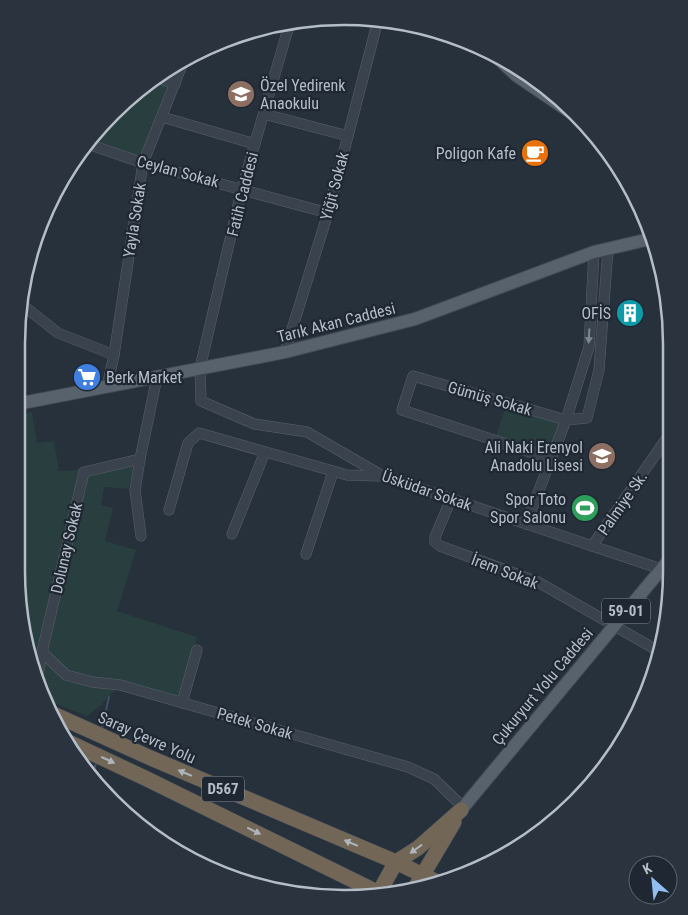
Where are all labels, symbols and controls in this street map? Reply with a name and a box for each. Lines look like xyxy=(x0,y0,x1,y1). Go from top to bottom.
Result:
place label: Özel Yedirenk Anaokulu xyxy=(260,76,346,113)
school or university icon: Özel Yedirenk Anaokulu xyxy=(226,79,256,109)
cafe icon: Poligon Kafe xyxy=(520,138,550,168)
place label: Poligon Kafe xyxy=(436,144,516,163)
street label: Yiğit Sokak xyxy=(316,149,353,223)
street label: Fatih Caddesi xyxy=(223,150,262,238)
street label: Ceylan Sokak xyxy=(135,151,222,192)
street label: Yayla Sokak xyxy=(119,181,150,259)
building icon: OFİS xyxy=(615,298,645,328)
street label: Tarık Akan Caddesi xyxy=(275,299,397,346)
place label: OFİS xyxy=(581,304,611,323)
one-way arrow xyxy=(585,328,593,344)
supermarket icon: Berk Market xyxy=(72,362,102,392)
place label: Berk Market xyxy=(106,368,182,387)
street label: Gümüş Sokak xyxy=(446,377,535,420)
place label: Ali Naki Erenyol Anadolu Lisesi xyxy=(484,438,583,475)
school or university icon: Ali Naki Erenyol Anadolu Lisesi xyxy=(587,441,617,471)
street label: Üsküdar Sokak xyxy=(379,466,475,515)
street label: Palmiye Sk. xyxy=(594,468,651,539)
place label: Spor Toto Spor Salonu xyxy=(490,490,566,527)
sports icon: Spor Toto Spor Salonu xyxy=(570,493,600,523)
street label: Dolunay Sokak xyxy=(47,500,86,595)
street label: İrem Sokak xyxy=(469,550,542,593)
road number: 59-01 xyxy=(602,598,650,624)
street label: Çukuryurt Yolu Caddesi xyxy=(488,624,597,749)
street label: Petek Sokak xyxy=(215,704,296,744)
street label: Saray Çevre Yolu xyxy=(95,707,199,767)
one-way arrow xyxy=(101,757,115,765)
one-way arrow xyxy=(177,769,192,777)
road number: D567 xyxy=(202,776,244,802)
one-way arrow xyxy=(247,827,262,835)
one-way arrow xyxy=(343,839,358,847)
one-way arrow xyxy=(409,844,423,854)
north arrow xyxy=(628,855,678,905)
text: K xyxy=(640,859,654,877)

